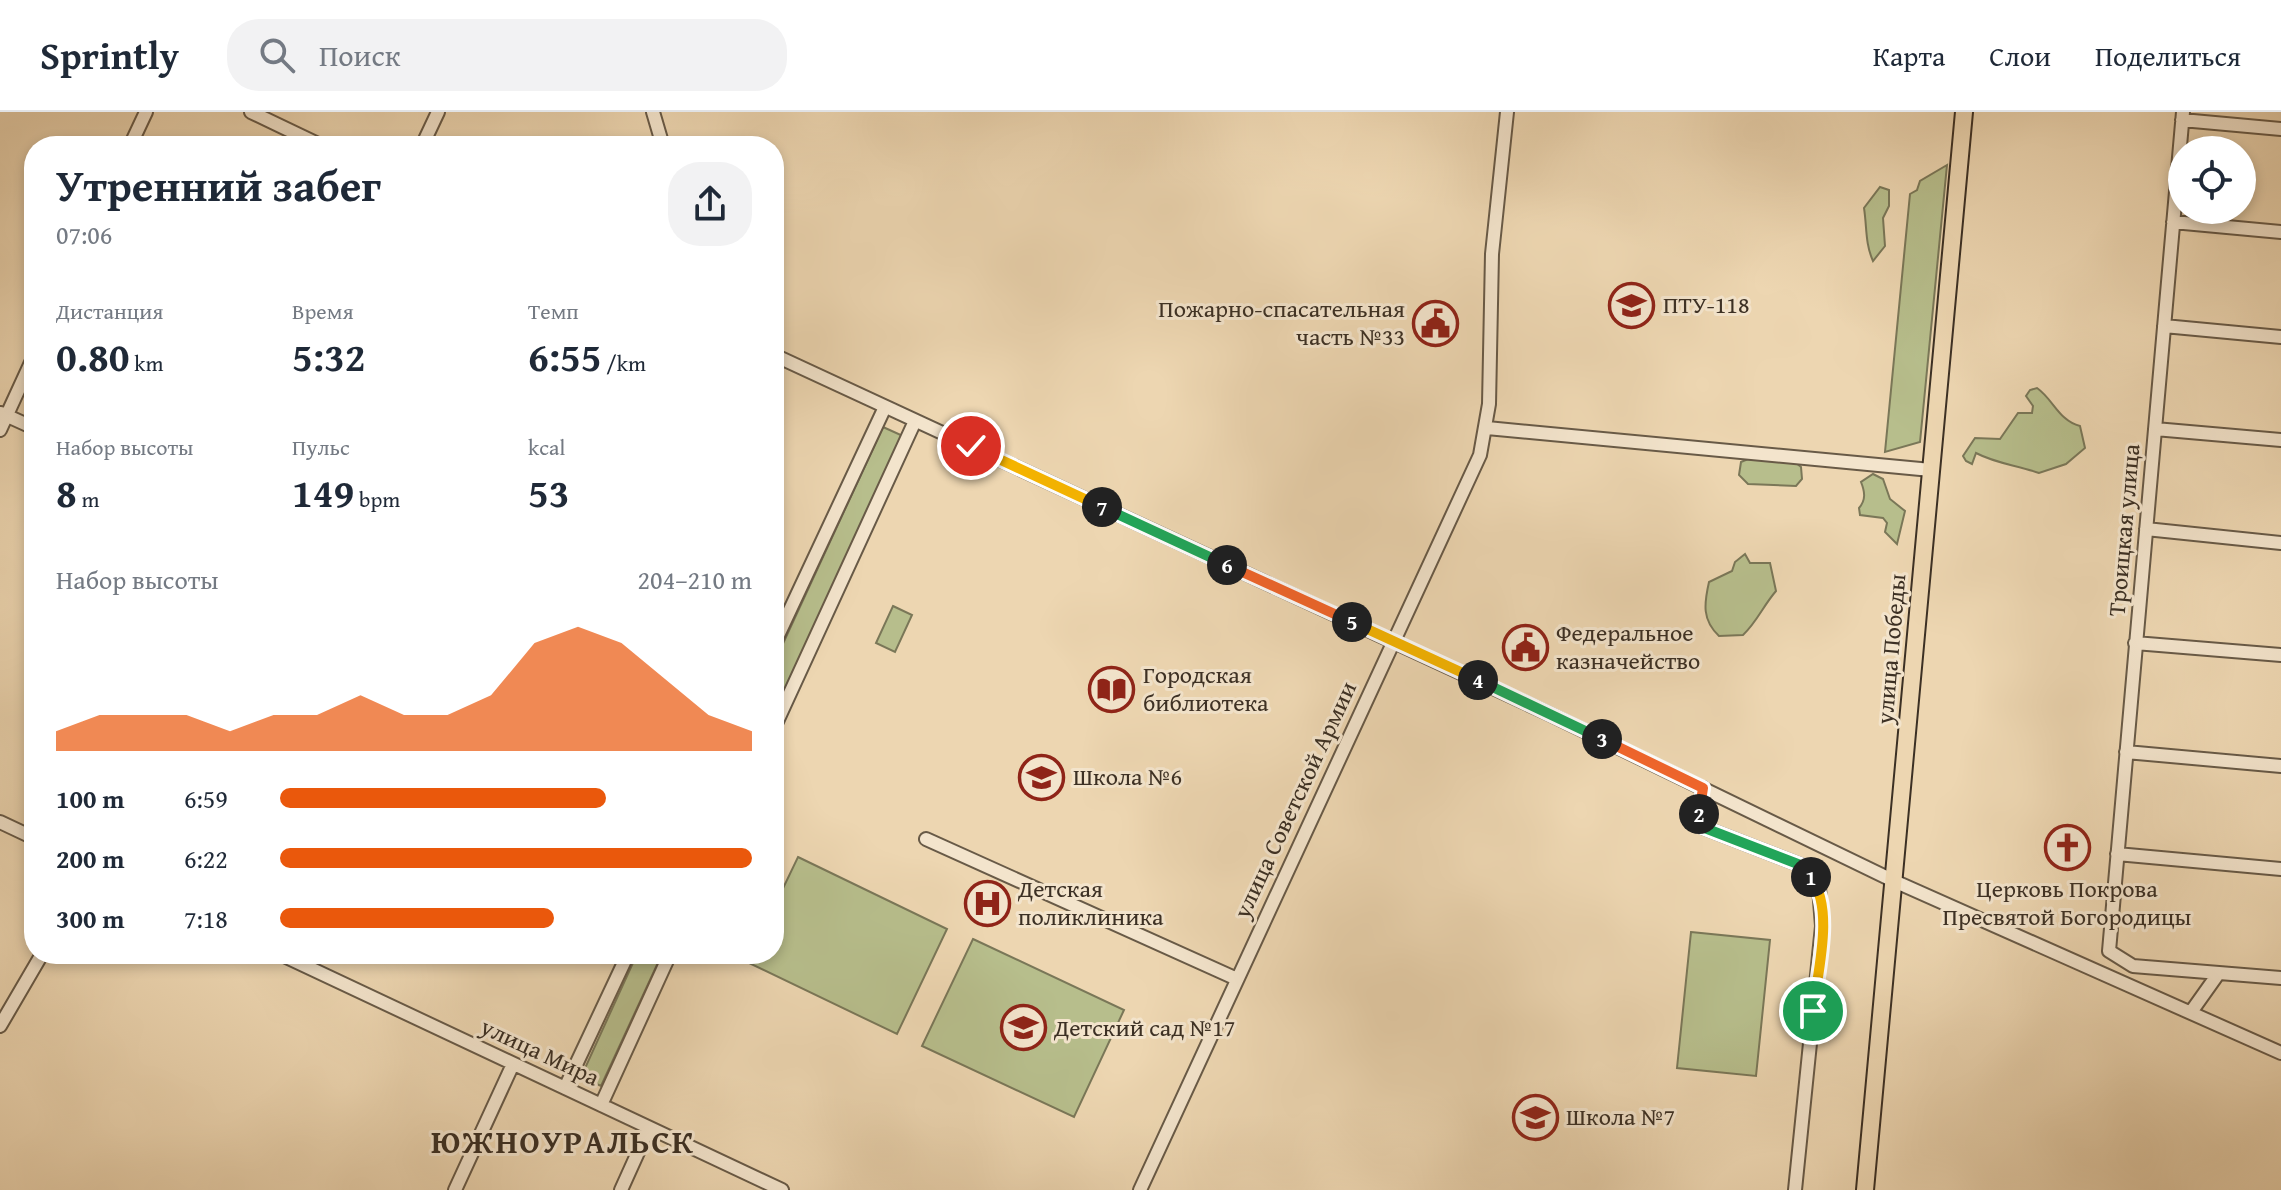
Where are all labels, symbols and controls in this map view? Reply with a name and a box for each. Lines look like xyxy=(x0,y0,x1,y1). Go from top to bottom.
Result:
search box xyxy=(227,19,787,91)
text: Sprintly xyxy=(40,27,179,83)
icon: search xyxy=(255,33,299,77)
text: Поиск xyxy=(319,33,400,77)
text: Карта xyxy=(1873,35,1945,76)
text: Слои xyxy=(1989,35,2051,76)
text: Поделиться xyxy=(2095,35,2241,76)
map controls xyxy=(2168,136,2256,224)
button: locate xyxy=(2168,136,2256,224)
text: Утренний забег xyxy=(56,153,381,217)
button: share xyxy=(668,162,752,246)
text: 07:06 xyxy=(56,215,112,254)
school or university icon: ПТУ-118 xyxy=(1608,281,1656,329)
place label: ПТУ-118 xyxy=(1663,287,1749,322)
place label: Пожарно-спасательная часть №33 xyxy=(1158,291,1405,354)
text: Дистанция xyxy=(56,295,164,327)
text: Время xyxy=(292,295,354,327)
text: Темп xyxy=(528,295,579,327)
public building icon: Пожарно-спасательная часть №33 xyxy=(1412,299,1460,347)
text: 0.80 xyxy=(56,327,129,386)
text: 5:32 xyxy=(292,327,365,386)
text: 6:55 xyxy=(528,327,601,386)
text: km xyxy=(129,347,163,379)
text: /km xyxy=(601,347,646,379)
pin xyxy=(937,412,1005,480)
icon: check xyxy=(949,424,993,468)
text: Набор высоты xyxy=(56,431,193,463)
text: Пульс xyxy=(292,431,350,463)
text: kcal xyxy=(528,431,566,463)
street label: Троицкая улица xyxy=(2099,442,2149,618)
text: 8 xyxy=(56,463,77,522)
text: 149 xyxy=(292,463,354,522)
text: 53 xyxy=(528,463,569,522)
text: m xyxy=(77,483,100,515)
text: bpm xyxy=(354,483,400,515)
pin: 7 xyxy=(1082,487,1122,527)
text: 7 xyxy=(1096,491,1108,523)
pin: 6 xyxy=(1207,545,1247,585)
text: 6 xyxy=(1221,549,1233,581)
text: Набор высоты xyxy=(56,560,218,599)
text: 204–210 m xyxy=(638,560,752,599)
street label: улица Победы xyxy=(1866,572,1915,727)
pin: 5 xyxy=(1332,602,1372,642)
text: 5 xyxy=(1346,606,1358,638)
place label: Федеральное казначейство xyxy=(1556,615,1700,678)
public building icon: Федеральное казначейство xyxy=(1501,623,1549,671)
place label: Городская библиотека xyxy=(1143,657,1269,720)
pin: 4 xyxy=(1458,660,1498,700)
text: 4 xyxy=(1472,664,1484,696)
library icon: Городская библиотека xyxy=(1088,665,1136,713)
street label: улица Советской Армии xyxy=(1224,675,1365,925)
pin: 3 xyxy=(1582,719,1622,759)
text: 3 xyxy=(1596,723,1608,755)
school or university icon: Школа №6 xyxy=(1018,753,1066,801)
place label: Школа №6 xyxy=(1073,759,1182,794)
text: 100 m xyxy=(56,779,124,818)
text: 6:59 xyxy=(184,779,228,818)
pin: 2 xyxy=(1679,794,1719,834)
text: 2 xyxy=(1693,798,1705,830)
church icon: Церковь Покрова Пресвятой Богородицы xyxy=(2043,823,2091,871)
text: 200 m xyxy=(56,839,124,878)
text: 6:22 xyxy=(184,839,228,878)
pin: 1 xyxy=(1791,857,1831,897)
text: 1 xyxy=(1805,861,1817,893)
place label: Детская поликлиника xyxy=(1017,871,1164,934)
place label: Церковь Покрова Пресвятой Богородицы xyxy=(1943,871,2192,934)
hospital icon: Детская поликлиника xyxy=(963,879,1011,927)
text: 300 m xyxy=(56,899,124,938)
text: 7:18 xyxy=(184,899,228,938)
pin xyxy=(1779,977,1847,1045)
icon: arrive xyxy=(1791,989,1835,1033)
school or university icon: Детский сад №17 xyxy=(999,1004,1047,1052)
street label: улица Мира xyxy=(474,1008,606,1095)
place label: Детский сад №17 xyxy=(1053,1010,1235,1045)
school or university icon: Школа №7 xyxy=(1511,1093,1559,1141)
place label: Школа №7 xyxy=(1566,1099,1675,1134)
district label: ЮЖНОУРАЛЬСК xyxy=(431,1118,695,1165)

